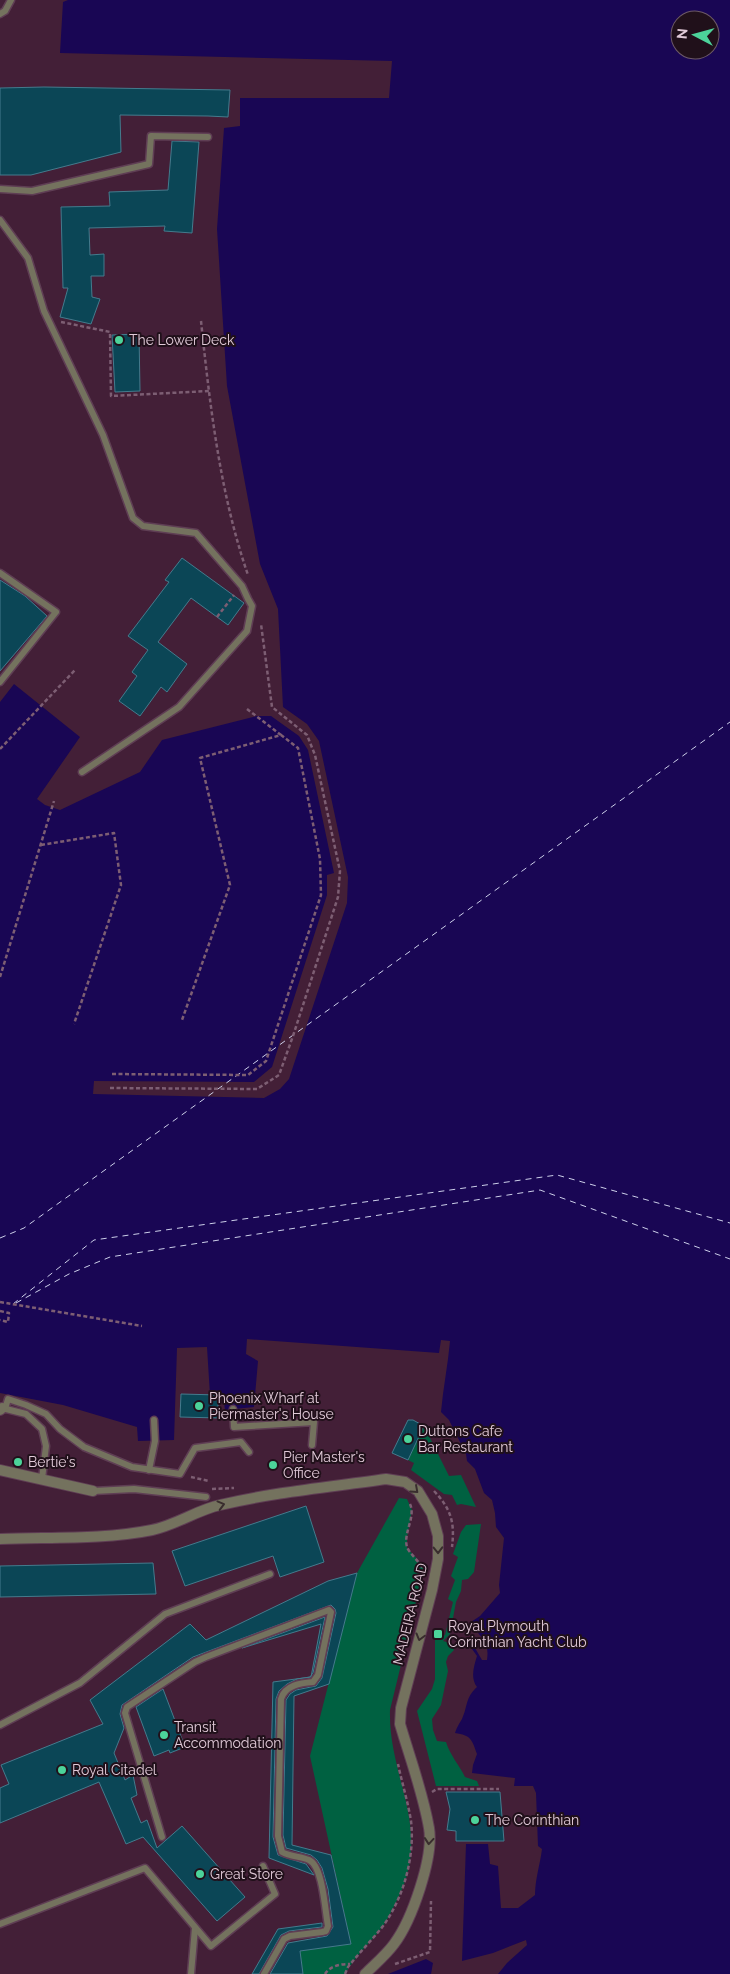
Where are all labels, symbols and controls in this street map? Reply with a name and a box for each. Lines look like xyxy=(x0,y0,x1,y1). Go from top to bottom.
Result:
north arrow xyxy=(670,10,720,60)
text: N xyxy=(674,27,691,40)
place label: The Lower Deck xyxy=(129,332,235,348)
marker: The Lower Deck xyxy=(113,334,125,346)
place label: Phoenix Wharf at Piermaster's House xyxy=(209,1390,334,1422)
marker: Phoenix Wharf at Piermaster's House xyxy=(193,1400,205,1412)
place label: Duttons Cafe Bar Restaurant xyxy=(418,1423,513,1455)
marker: Duttons Cafe Bar Restaurant xyxy=(402,1433,414,1445)
place label: Pier Master's Office xyxy=(283,1449,365,1481)
place label: Bertie's xyxy=(28,1454,76,1470)
marker: Bertie's xyxy=(12,1456,24,1468)
marker: Pier Master's Office xyxy=(267,1459,279,1471)
one-way arrow xyxy=(410,1484,419,1493)
one-way arrow xyxy=(217,1501,225,1511)
one-way arrow xyxy=(433,1546,443,1554)
street label: MADEIRA ROAD xyxy=(390,1562,430,1666)
place label: Royal Plymouth Corinthian Yacht Club xyxy=(448,1618,587,1650)
marker: Royal Plymouth Corinthian Yacht Club xyxy=(432,1628,444,1640)
one-way arrow xyxy=(415,1633,425,1641)
place label: Transit Accommodation xyxy=(174,1719,281,1751)
marker: Transit Accommodation xyxy=(158,1729,170,1741)
place label: Royal Citadel xyxy=(72,1762,157,1778)
marker: Royal Citadel xyxy=(56,1764,68,1776)
place label: The Corinthian xyxy=(485,1812,579,1828)
marker: The Corinthian xyxy=(469,1814,481,1826)
one-way arrow xyxy=(423,1837,434,1845)
place label: Great Store xyxy=(210,1866,283,1882)
marker: Great Store xyxy=(194,1868,206,1880)

